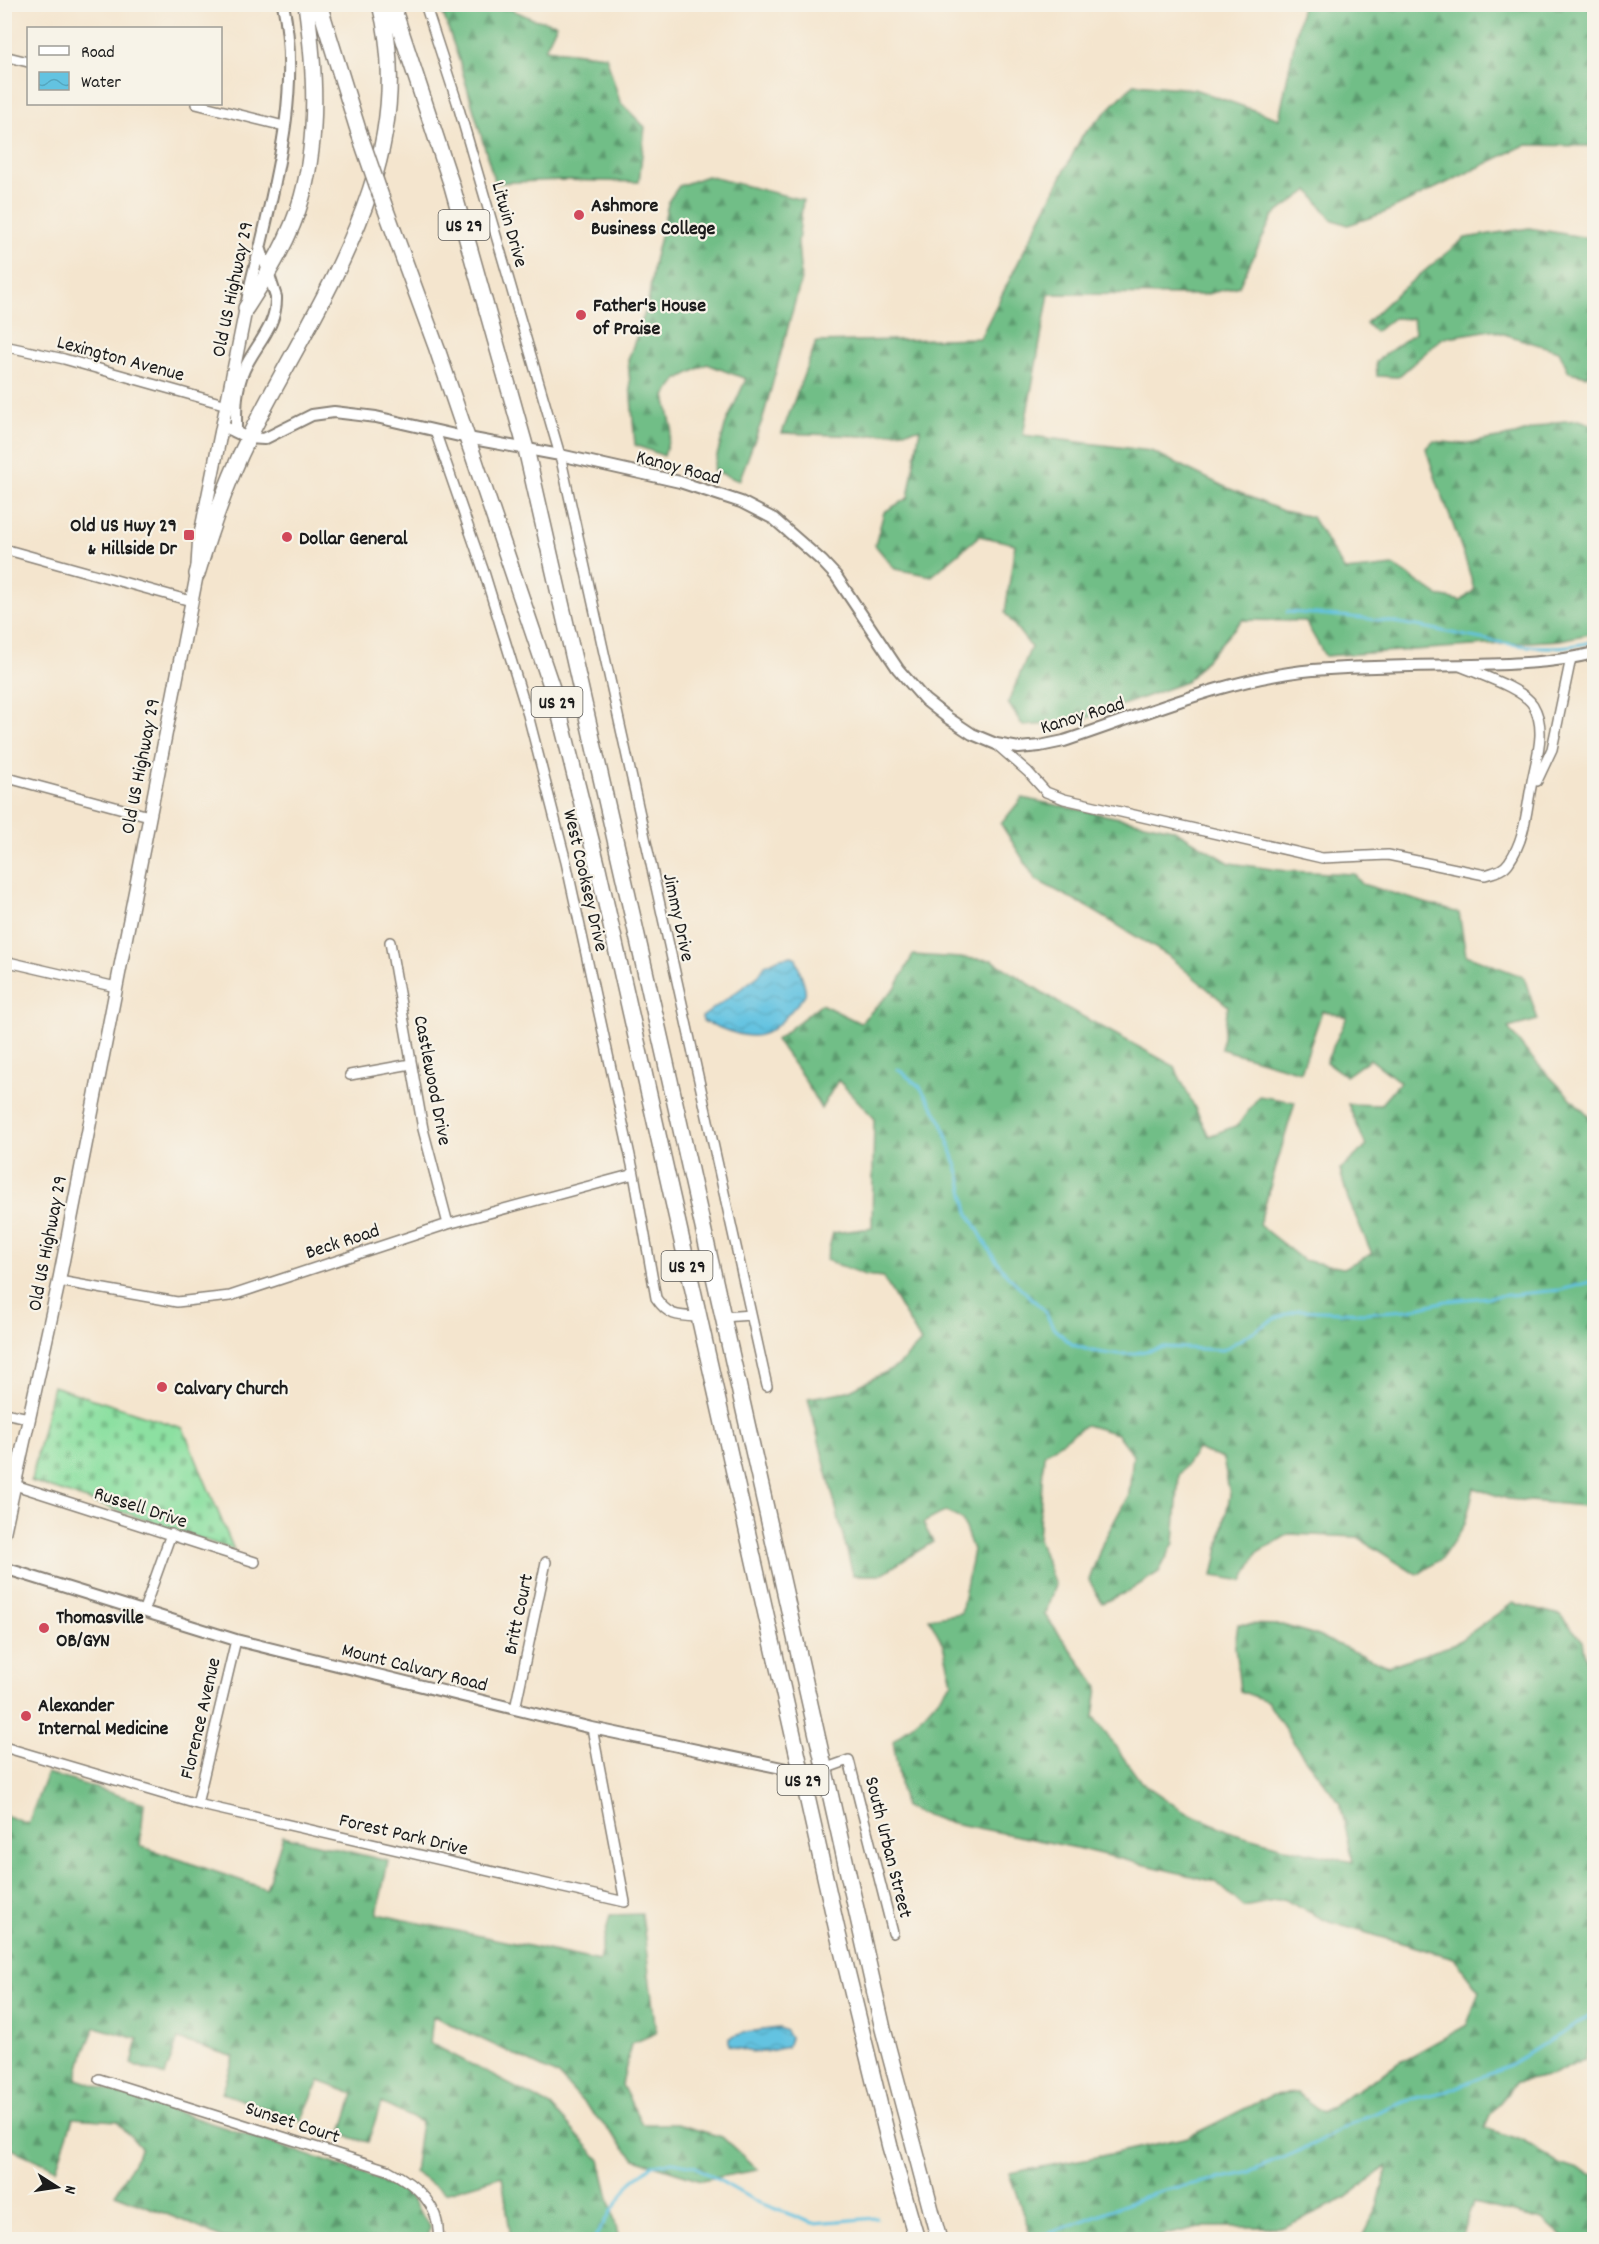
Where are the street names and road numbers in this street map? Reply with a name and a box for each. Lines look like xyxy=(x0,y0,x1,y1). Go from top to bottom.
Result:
street label: Litwin Drive xyxy=(483,179,534,271)
road number: US 29 xyxy=(438,210,490,240)
street label: Old US Highway 29 xyxy=(206,219,262,360)
street label: Lexington Avenue xyxy=(53,329,187,390)
street label: Kanoy Road xyxy=(633,444,724,494)
road number: US 29 xyxy=(532,687,582,717)
street label: Kanoy Road xyxy=(1037,691,1128,743)
street label: Old US Highway 29 xyxy=(115,696,169,837)
street label: West Cooksey Drive xyxy=(554,807,614,955)
street label: Jimmy Drive xyxy=(654,871,700,965)
street label: Castlewood Drive xyxy=(405,1013,457,1148)
street label: Old US Highway 29 xyxy=(22,1173,76,1314)
street label: Beck Road xyxy=(302,1218,384,1268)
road number: US 29 xyxy=(662,1251,712,1281)
street label: Russell Drive xyxy=(90,1481,191,1537)
street label: Britt Court xyxy=(498,1572,542,1658)
street label: Mount Calvary Road xyxy=(338,1637,490,1701)
street label: Florence Avenue xyxy=(174,1655,230,1782)
road number: US 29 xyxy=(778,1765,828,1795)
street label: South Urban Street xyxy=(856,1774,918,1921)
street label: Forest Park Drive xyxy=(336,1807,471,1864)
street label: Sunset Court xyxy=(241,2095,343,2152)

